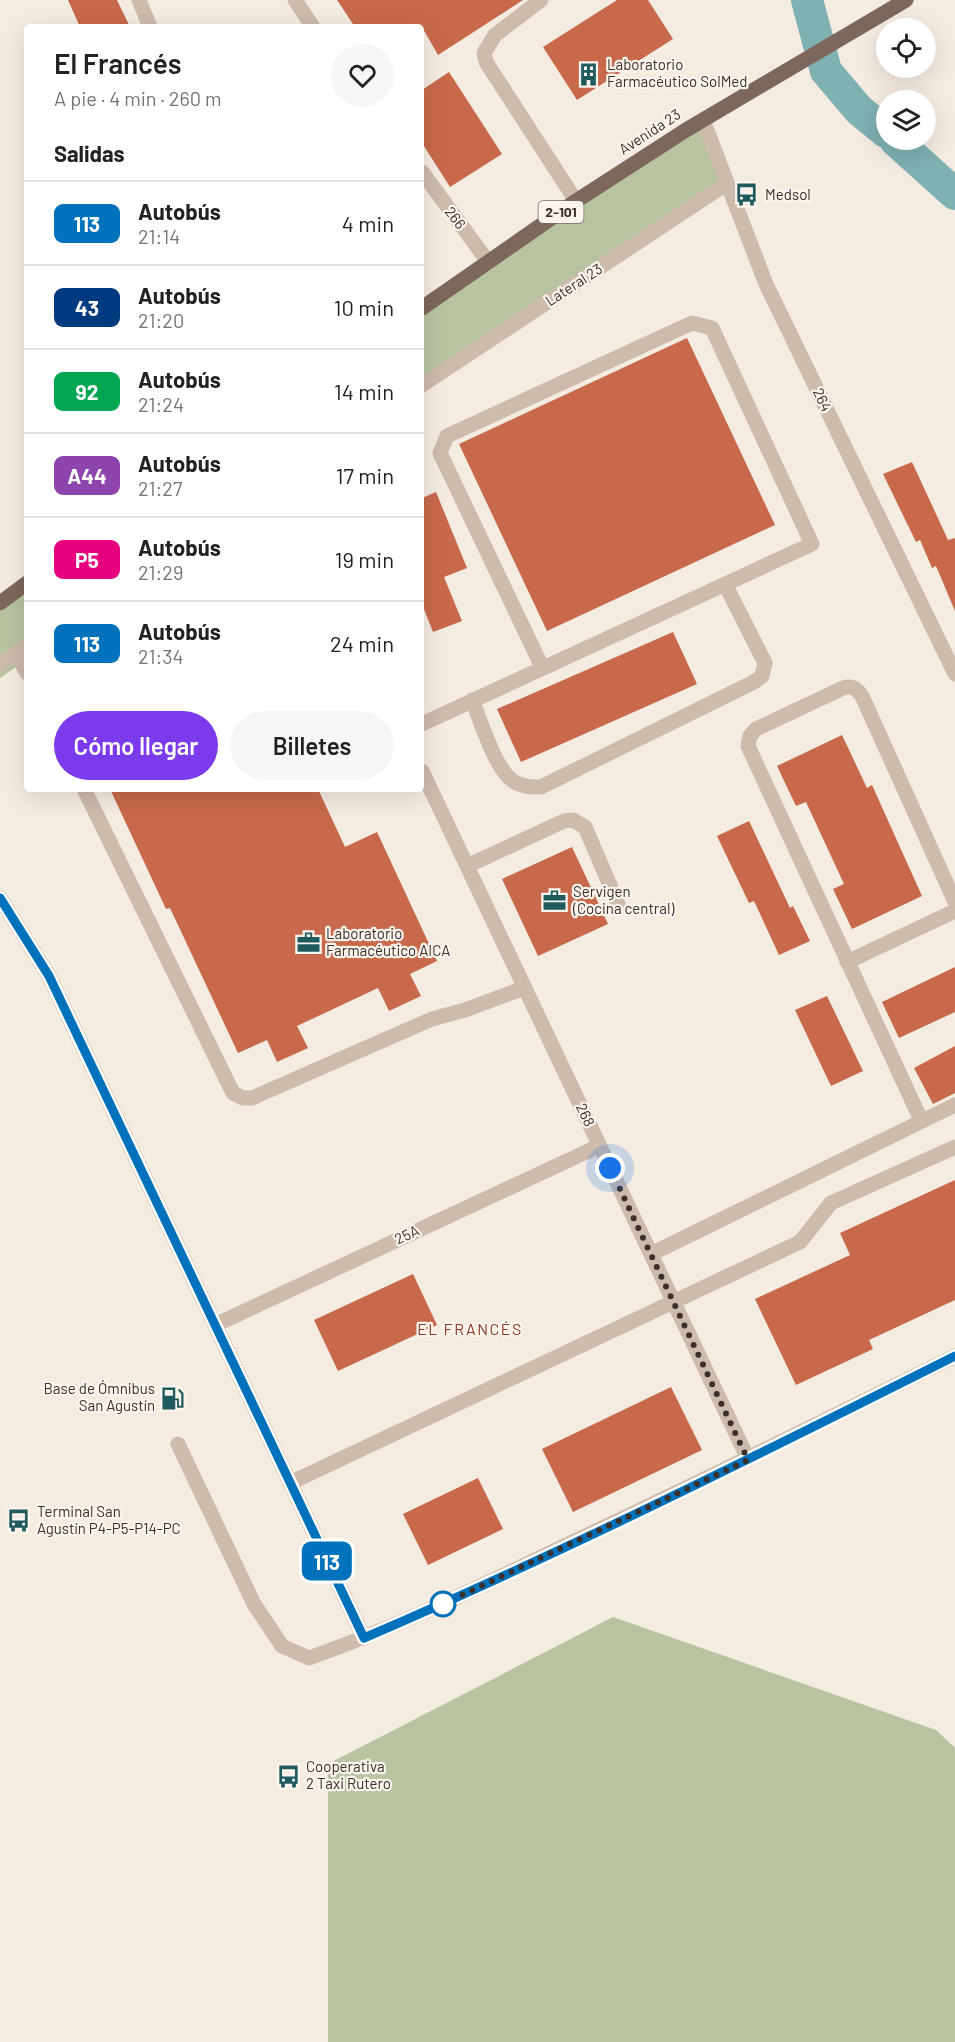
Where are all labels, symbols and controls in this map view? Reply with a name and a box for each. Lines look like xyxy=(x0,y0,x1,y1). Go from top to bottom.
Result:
map controls xyxy=(876,18,936,150)
button: locate xyxy=(876,18,936,78)
button: heart xyxy=(331,44,394,107)
text: El Francés xyxy=(54,46,182,80)
place label: Laboratorio Farmacéutico SolMed xyxy=(607,55,748,90)
building icon: Laboratorio Farmacéutico SolMed xyxy=(576,61,602,87)
text: A pie · 4 min · 260 m xyxy=(54,86,222,110)
button: layers xyxy=(876,90,936,150)
street label: Avenida 23 xyxy=(615,105,684,158)
text: Salidas xyxy=(54,140,125,166)
bus stop icon: Medsol xyxy=(734,182,760,208)
place label: Medsol xyxy=(765,185,811,203)
text: Autobús xyxy=(138,198,221,224)
road number: 2-101 xyxy=(538,201,584,223)
street label: 266 xyxy=(442,203,470,232)
text: 4 min xyxy=(342,210,394,236)
text: 113 xyxy=(74,211,100,236)
text: 21:14 xyxy=(138,224,180,248)
street label: Lateral 23 xyxy=(541,259,605,309)
text: Autobús xyxy=(138,282,221,308)
text: 10 min xyxy=(334,294,394,320)
text: 43 xyxy=(75,295,99,320)
text: 21:20 xyxy=(138,308,184,332)
text: Autobús xyxy=(138,366,221,392)
text: 14 min xyxy=(334,378,394,404)
text: 92 xyxy=(76,379,98,404)
street label: 264 xyxy=(810,385,836,414)
text: 21:24 xyxy=(138,392,184,416)
text: Autobús xyxy=(138,450,221,476)
text: 17 min xyxy=(336,462,394,488)
text: A44 xyxy=(67,463,107,488)
text: 21:27 xyxy=(138,476,182,500)
text: Autobús xyxy=(138,534,221,560)
text: 19 min xyxy=(335,546,394,572)
text: P5 xyxy=(75,547,99,572)
text: 21:29 xyxy=(138,560,183,584)
text: Autobús xyxy=(138,618,221,644)
text: 24 min xyxy=(330,630,394,656)
text: 113 xyxy=(74,631,100,656)
text: 21:34 xyxy=(138,644,184,668)
button: Cómo llegar xyxy=(54,711,218,780)
button: Billetes xyxy=(230,711,394,780)
place label: Servigen (Cocina central) xyxy=(572,882,674,917)
office icon: Servigen (Cocina central) xyxy=(542,888,568,914)
place label: Laboratorio Farmacéutico AICA xyxy=(326,924,450,959)
office icon: Laboratorio Farmacéutico AICA xyxy=(295,930,321,956)
street label: 268 xyxy=(573,1100,599,1129)
your location xyxy=(595,1153,625,1183)
street label: 25A xyxy=(392,1221,422,1248)
district label: EL FRANCÉS xyxy=(417,1319,523,1338)
place label: Base de Ómnibus San Agustín xyxy=(44,1379,155,1414)
fuel station icon: Base de Ómnibus San Agustín xyxy=(160,1385,186,1411)
place label: Terminal San Agustín P4-P5-P14-PC xyxy=(37,1502,181,1537)
bus stop icon: Terminal San Agustín P4-P5-P14-PC xyxy=(6,1508,32,1534)
line badge: 113 xyxy=(292,1542,362,1580)
text: 113 xyxy=(314,1549,340,1574)
unlabelled marker xyxy=(430,1591,456,1617)
place label: Cooperativa 2 Taxi Rutero xyxy=(306,1757,391,1792)
bus stop icon: Cooperativa 2 Taxi Rutero xyxy=(275,1763,301,1789)

